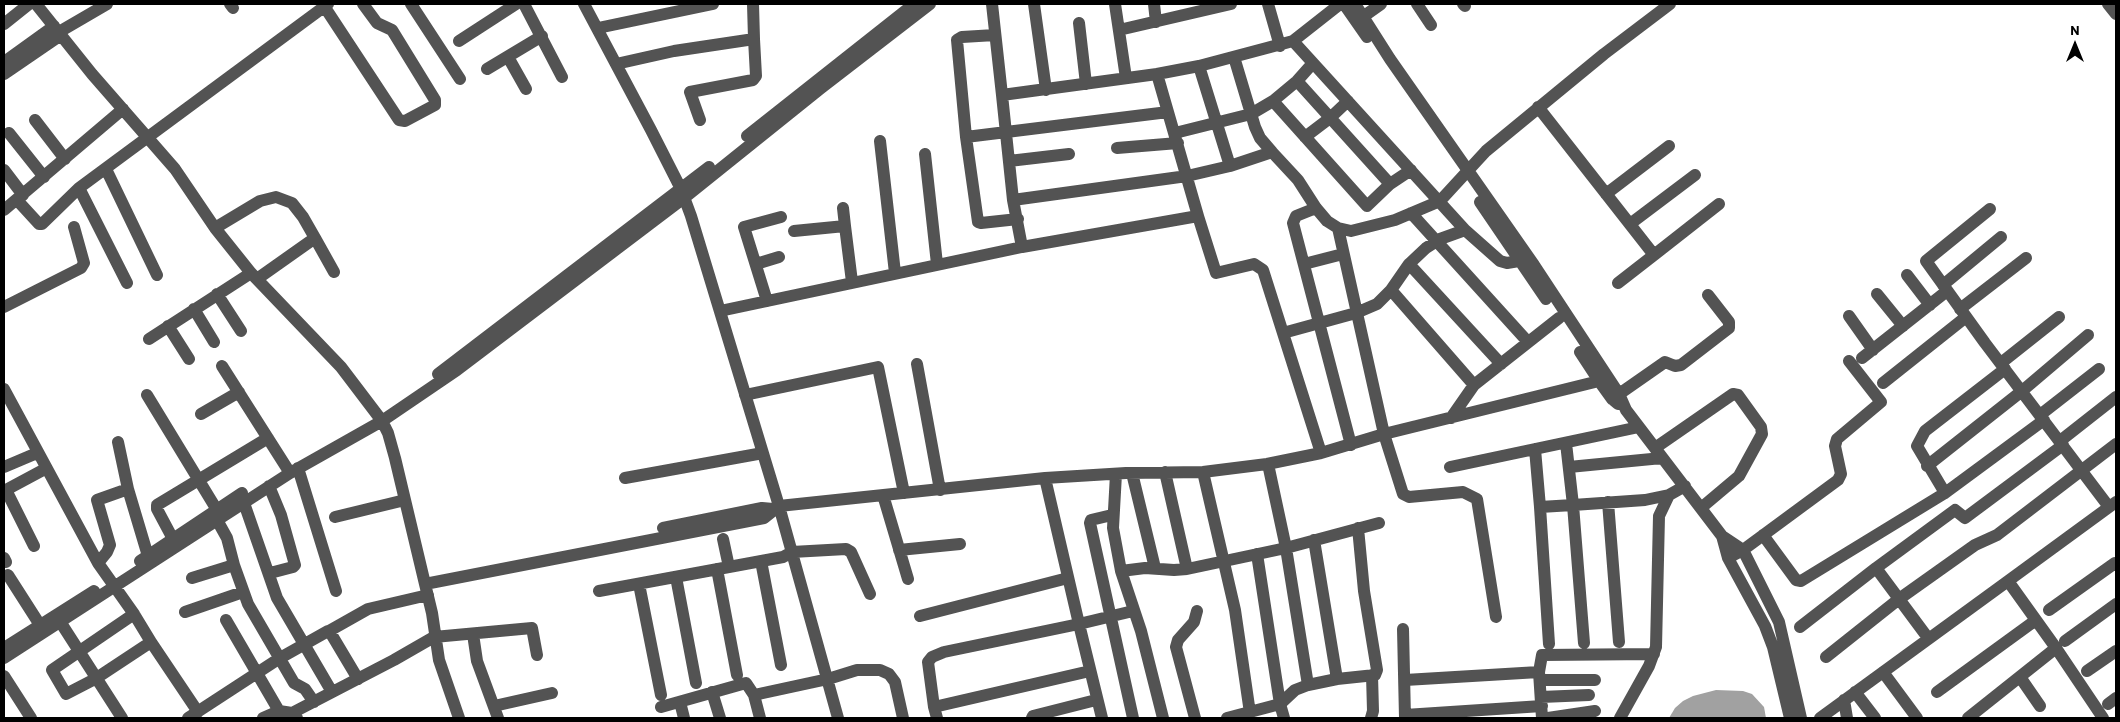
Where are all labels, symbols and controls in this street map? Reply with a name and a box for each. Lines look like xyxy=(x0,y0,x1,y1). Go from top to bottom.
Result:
north arrow xyxy=(2050,20,2100,70)
text: N xyxy=(2070,21,2080,38)

